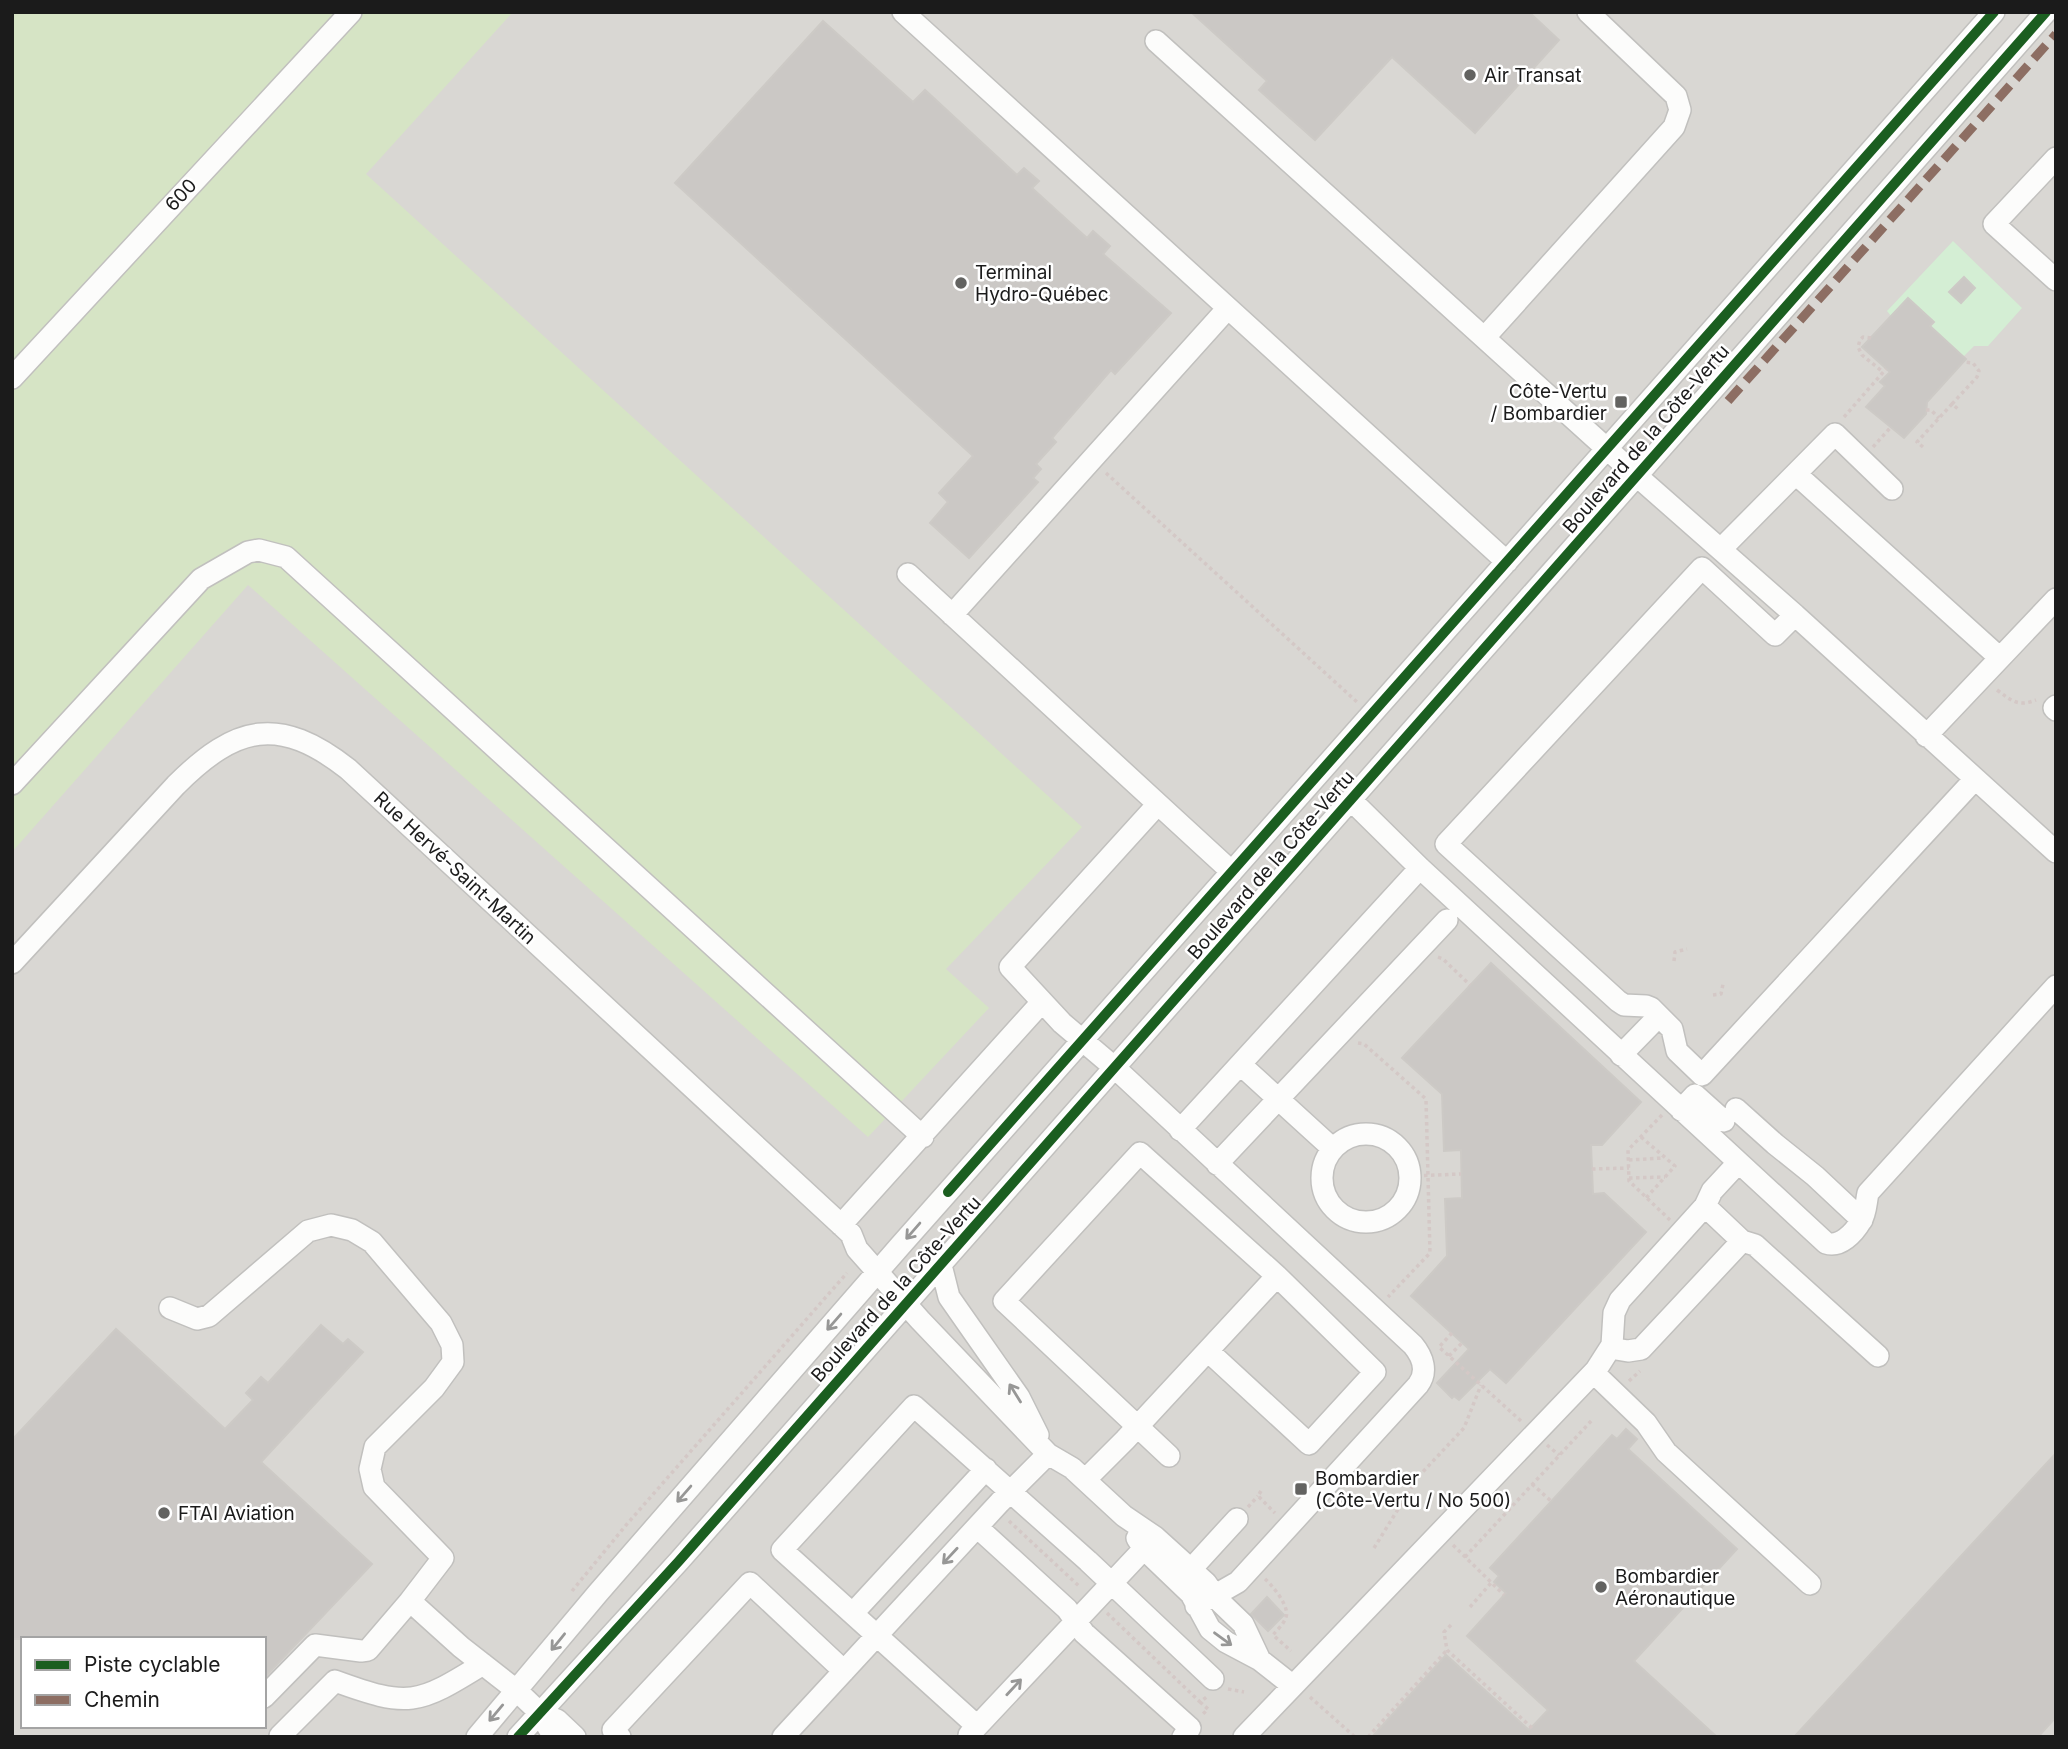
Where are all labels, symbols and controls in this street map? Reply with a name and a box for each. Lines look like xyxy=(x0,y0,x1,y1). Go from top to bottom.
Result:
place label: Air Transat xyxy=(1484,64,1581,87)
marker: Air Transat xyxy=(1462,67,1478,83)
street label: 600 xyxy=(160,174,202,216)
place label: Terminal Hydro-Québec xyxy=(975,261,1109,306)
marker: Terminal Hydro-Québec xyxy=(953,275,969,291)
street label: Boulevard de la Côte-Vertu xyxy=(1558,340,1734,538)
place label: Côte-Vertu / Bombardier xyxy=(1491,380,1607,425)
marker: Côte-Vertu / Bombardier xyxy=(1613,394,1629,410)
street label: Boulevard de la Côte-Vertu xyxy=(1183,766,1359,964)
street label: Rue Hervé-Saint-Martin xyxy=(369,787,541,949)
street label: Boulevard de la Côte-Vertu xyxy=(806,1191,986,1387)
one-way arrow xyxy=(905,1222,921,1240)
one-way arrow xyxy=(826,1313,842,1331)
one-way arrow xyxy=(1008,1384,1022,1404)
place label: Bombardier (Côte-Vertu / No 500) xyxy=(1315,1467,1511,1512)
marker: Bombardier (Côte-Vertu / No 500) xyxy=(1293,1481,1309,1497)
one-way arrow xyxy=(676,1484,692,1502)
place label: FTAI Aviation xyxy=(178,1502,295,1525)
marker: FTAI Aviation xyxy=(156,1505,172,1521)
one-way arrow xyxy=(941,1547,958,1564)
place label: Bombardier Aéronautique xyxy=(1615,1565,1735,1610)
marker: Bombardier Aéronautique xyxy=(1593,1579,1609,1595)
one-way arrow xyxy=(1213,1632,1232,1646)
one-way arrow xyxy=(550,1633,565,1651)
legend xyxy=(21,1637,266,1728)
text: Piste cyclable xyxy=(84,1652,220,1677)
one-way arrow xyxy=(1005,1679,1022,1696)
text: Chemin xyxy=(84,1687,160,1712)
one-way arrow xyxy=(488,1704,504,1722)

